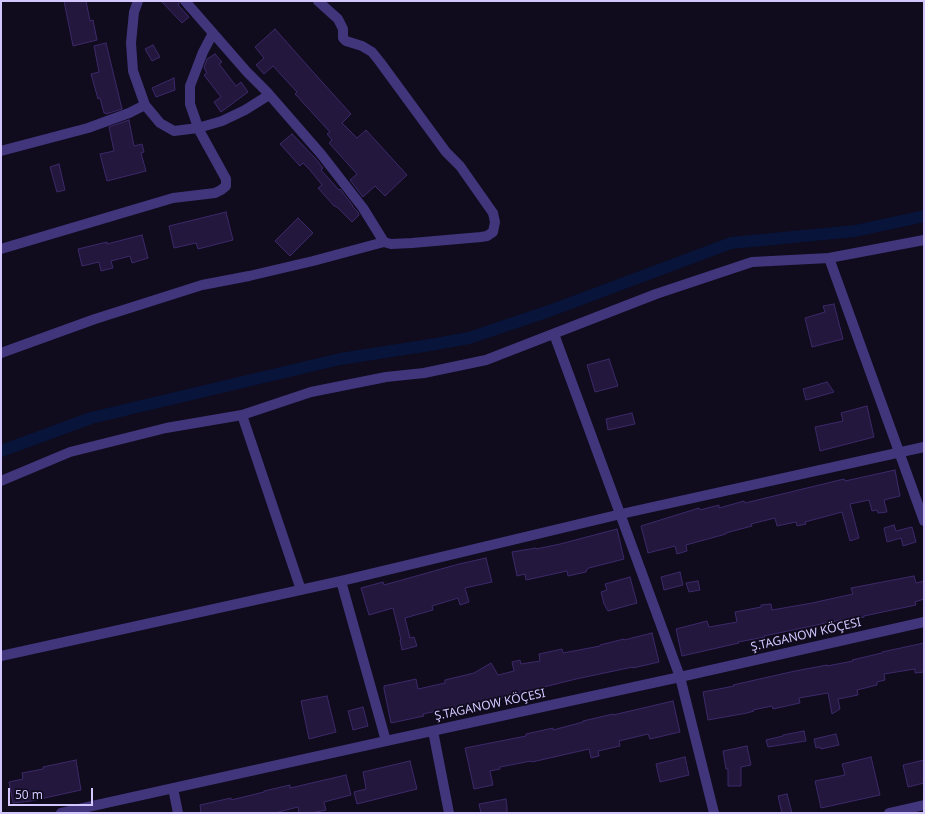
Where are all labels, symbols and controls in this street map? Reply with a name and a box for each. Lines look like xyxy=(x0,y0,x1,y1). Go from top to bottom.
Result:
street label: Ş.TAGANOW KÖÇESI xyxy=(749,615,863,655)
street label: Ş.TAGANOW KÖÇESI xyxy=(433,686,547,724)
scale bar xyxy=(10,780,95,806)
text: 50 m xyxy=(15,786,43,803)

